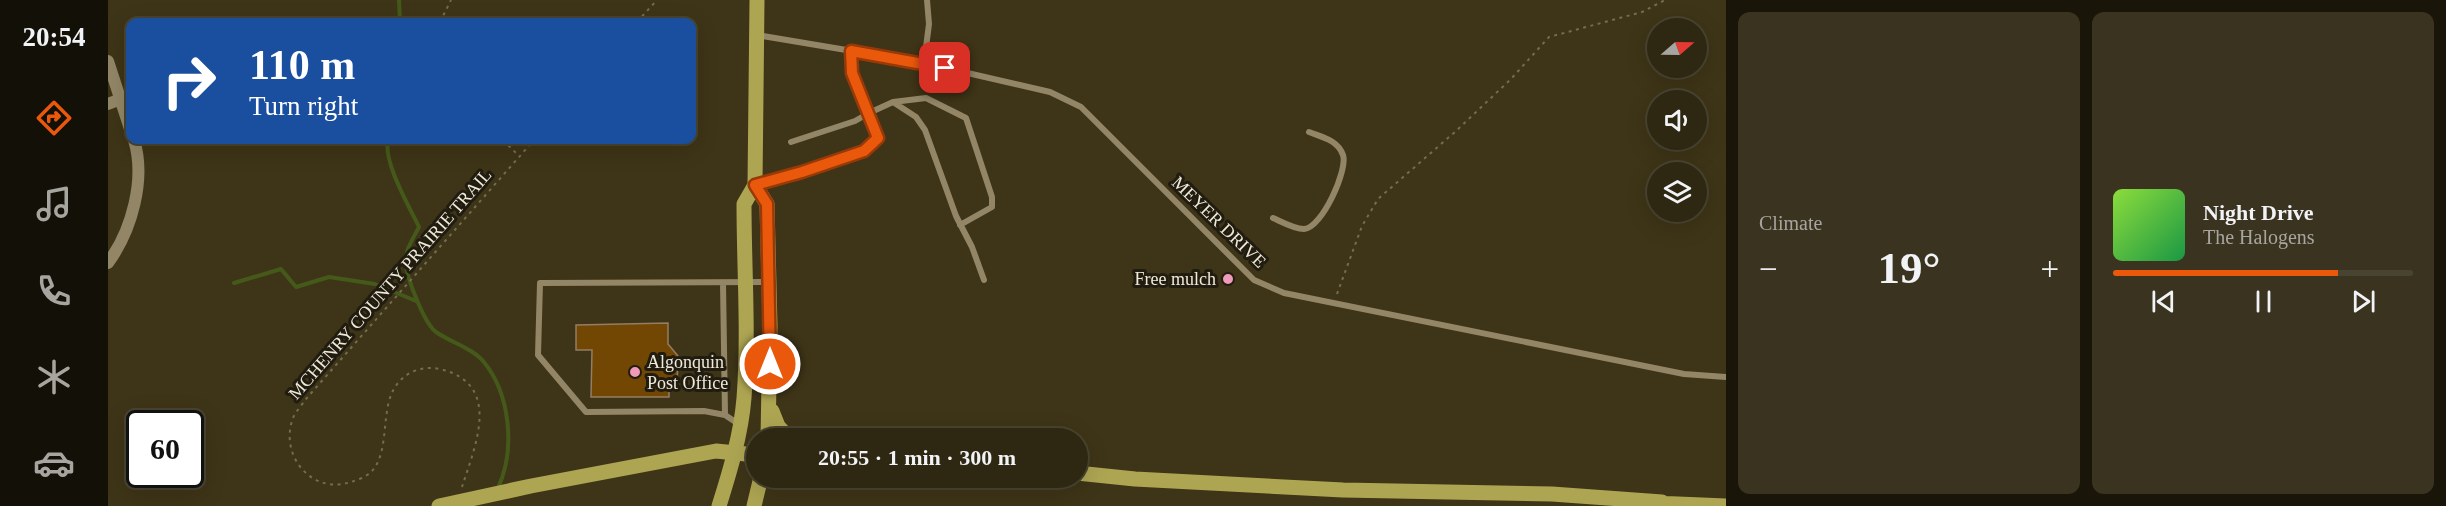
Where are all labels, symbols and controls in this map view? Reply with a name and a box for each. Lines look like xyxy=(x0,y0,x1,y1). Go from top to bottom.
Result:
north arrow xyxy=(1647,18,1707,78)
map controls xyxy=(1647,18,1707,222)
text: 20:54 xyxy=(23,22,86,52)
icon: right xyxy=(150,42,228,120)
text: 110 m xyxy=(249,42,355,88)
pin xyxy=(919,42,970,93)
icon: arrive xyxy=(928,51,961,84)
button: sound xyxy=(1647,90,1707,150)
text: Turn right xyxy=(249,91,358,121)
icon: directions xyxy=(33,97,75,139)
button: layers xyxy=(1647,162,1707,222)
street label: MCHENRY COUNTY PRAIRIE TRAIL xyxy=(284,165,496,403)
street label: MEYER DRIVE xyxy=(1168,172,1270,272)
icon: music xyxy=(33,183,75,225)
text: Night Drive xyxy=(2203,200,2314,225)
text: Climate xyxy=(1759,212,1822,234)
text: The Halogens xyxy=(2203,226,2315,248)
text: 19° xyxy=(1878,243,1941,293)
text: − xyxy=(1759,251,1778,287)
text: + xyxy=(2040,251,2059,287)
place label: Free mulch xyxy=(1135,269,1216,289)
icon: phone xyxy=(33,270,75,312)
marker: Free mulch xyxy=(1221,272,1235,286)
icon: previous xyxy=(2147,285,2180,318)
icon: pause xyxy=(2247,285,2280,318)
icon: next xyxy=(2347,285,2380,318)
position arrow xyxy=(738,332,802,396)
place label: Algonquin Post Office xyxy=(647,352,728,393)
icon: climate xyxy=(33,356,75,398)
marker: Algonquin Post Office xyxy=(628,365,642,379)
speed limit sign: 60 xyxy=(126,410,204,488)
icon: car xyxy=(33,442,75,484)
text: 20:55 · 1 min · 300 m xyxy=(818,445,1016,470)

